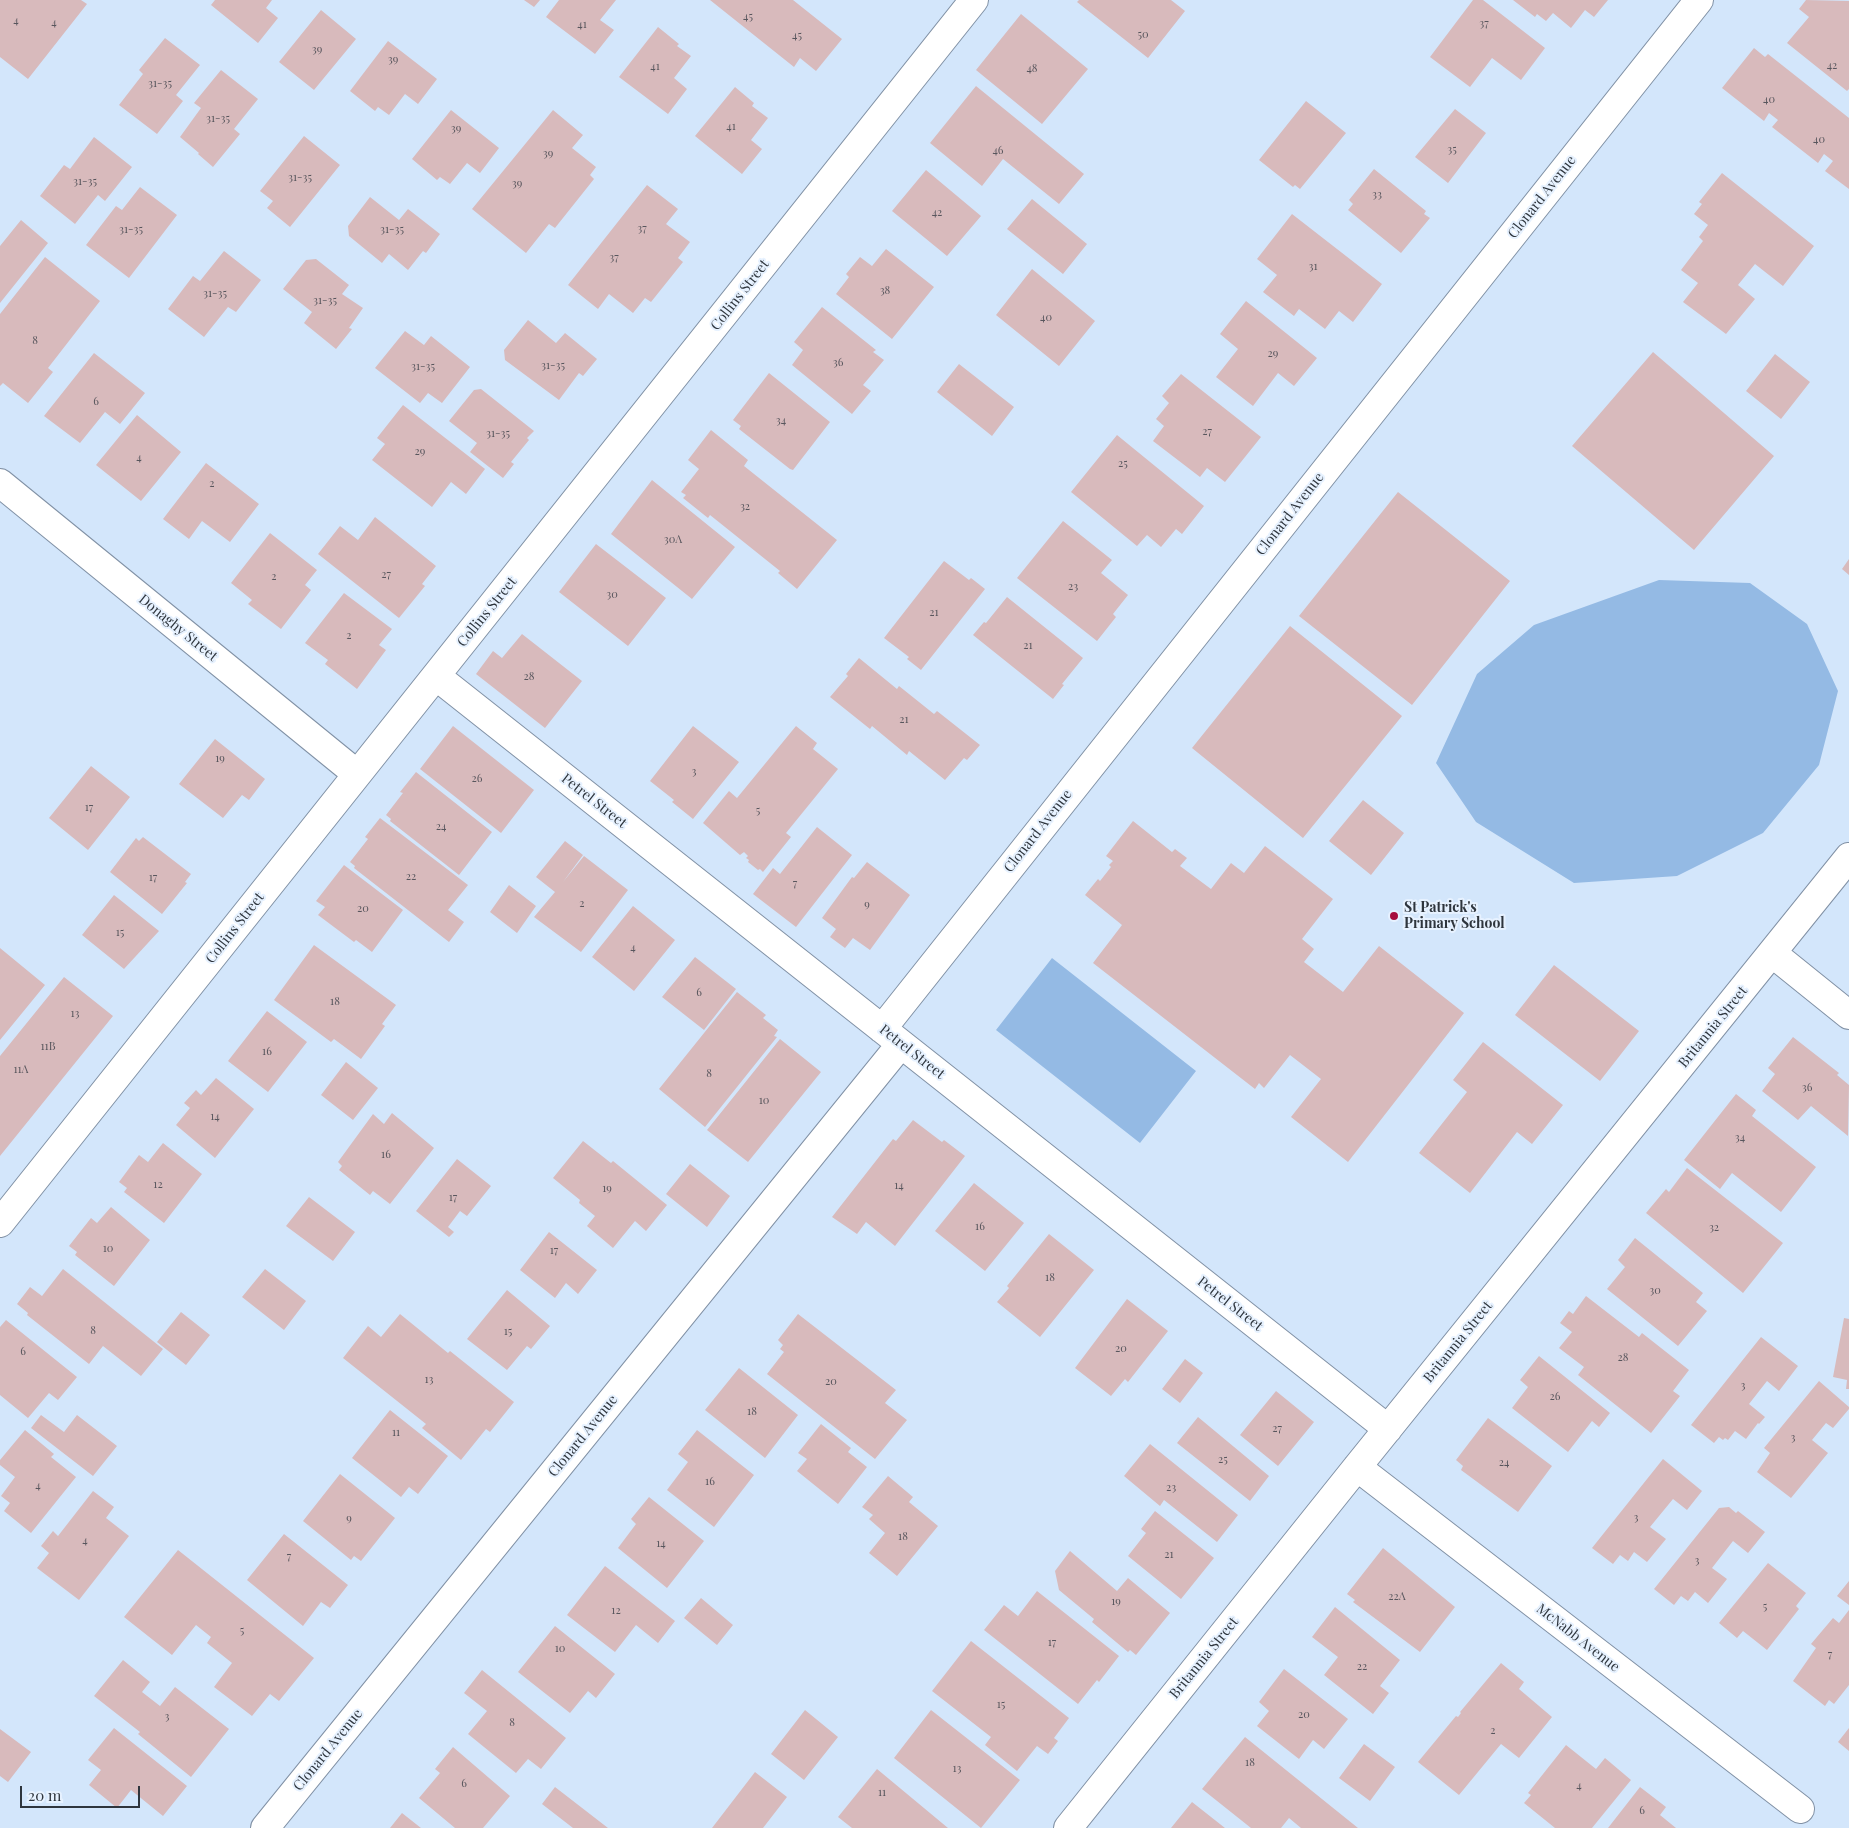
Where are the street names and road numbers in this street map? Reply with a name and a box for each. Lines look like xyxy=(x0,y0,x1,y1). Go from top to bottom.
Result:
street label: Clonard Avenue xyxy=(1505,152,1579,242)
street label: Collins Street xyxy=(707,256,773,334)
street label: Clonard Avenue xyxy=(1253,469,1327,559)
street label: Collins Street xyxy=(454,574,520,650)
street label: Donaghy Street xyxy=(135,591,221,665)
street label: Petrel Street xyxy=(558,770,630,832)
street label: Clonard Avenue xyxy=(1001,786,1075,876)
street label: Collins Street xyxy=(202,889,268,967)
street label: Britannia Street xyxy=(1675,983,1751,1071)
street label: Petrel Street xyxy=(876,1021,948,1083)
street label: Petrel Street xyxy=(1194,1273,1266,1335)
street label: Britannia Street xyxy=(1420,1298,1496,1386)
street label: Clonard Avenue xyxy=(545,1392,621,1480)
street label: McNabb Avenue xyxy=(1533,1600,1623,1676)
street label: Britannia Street xyxy=(1166,1614,1242,1702)
street label: Clonard Avenue xyxy=(290,1706,366,1794)

